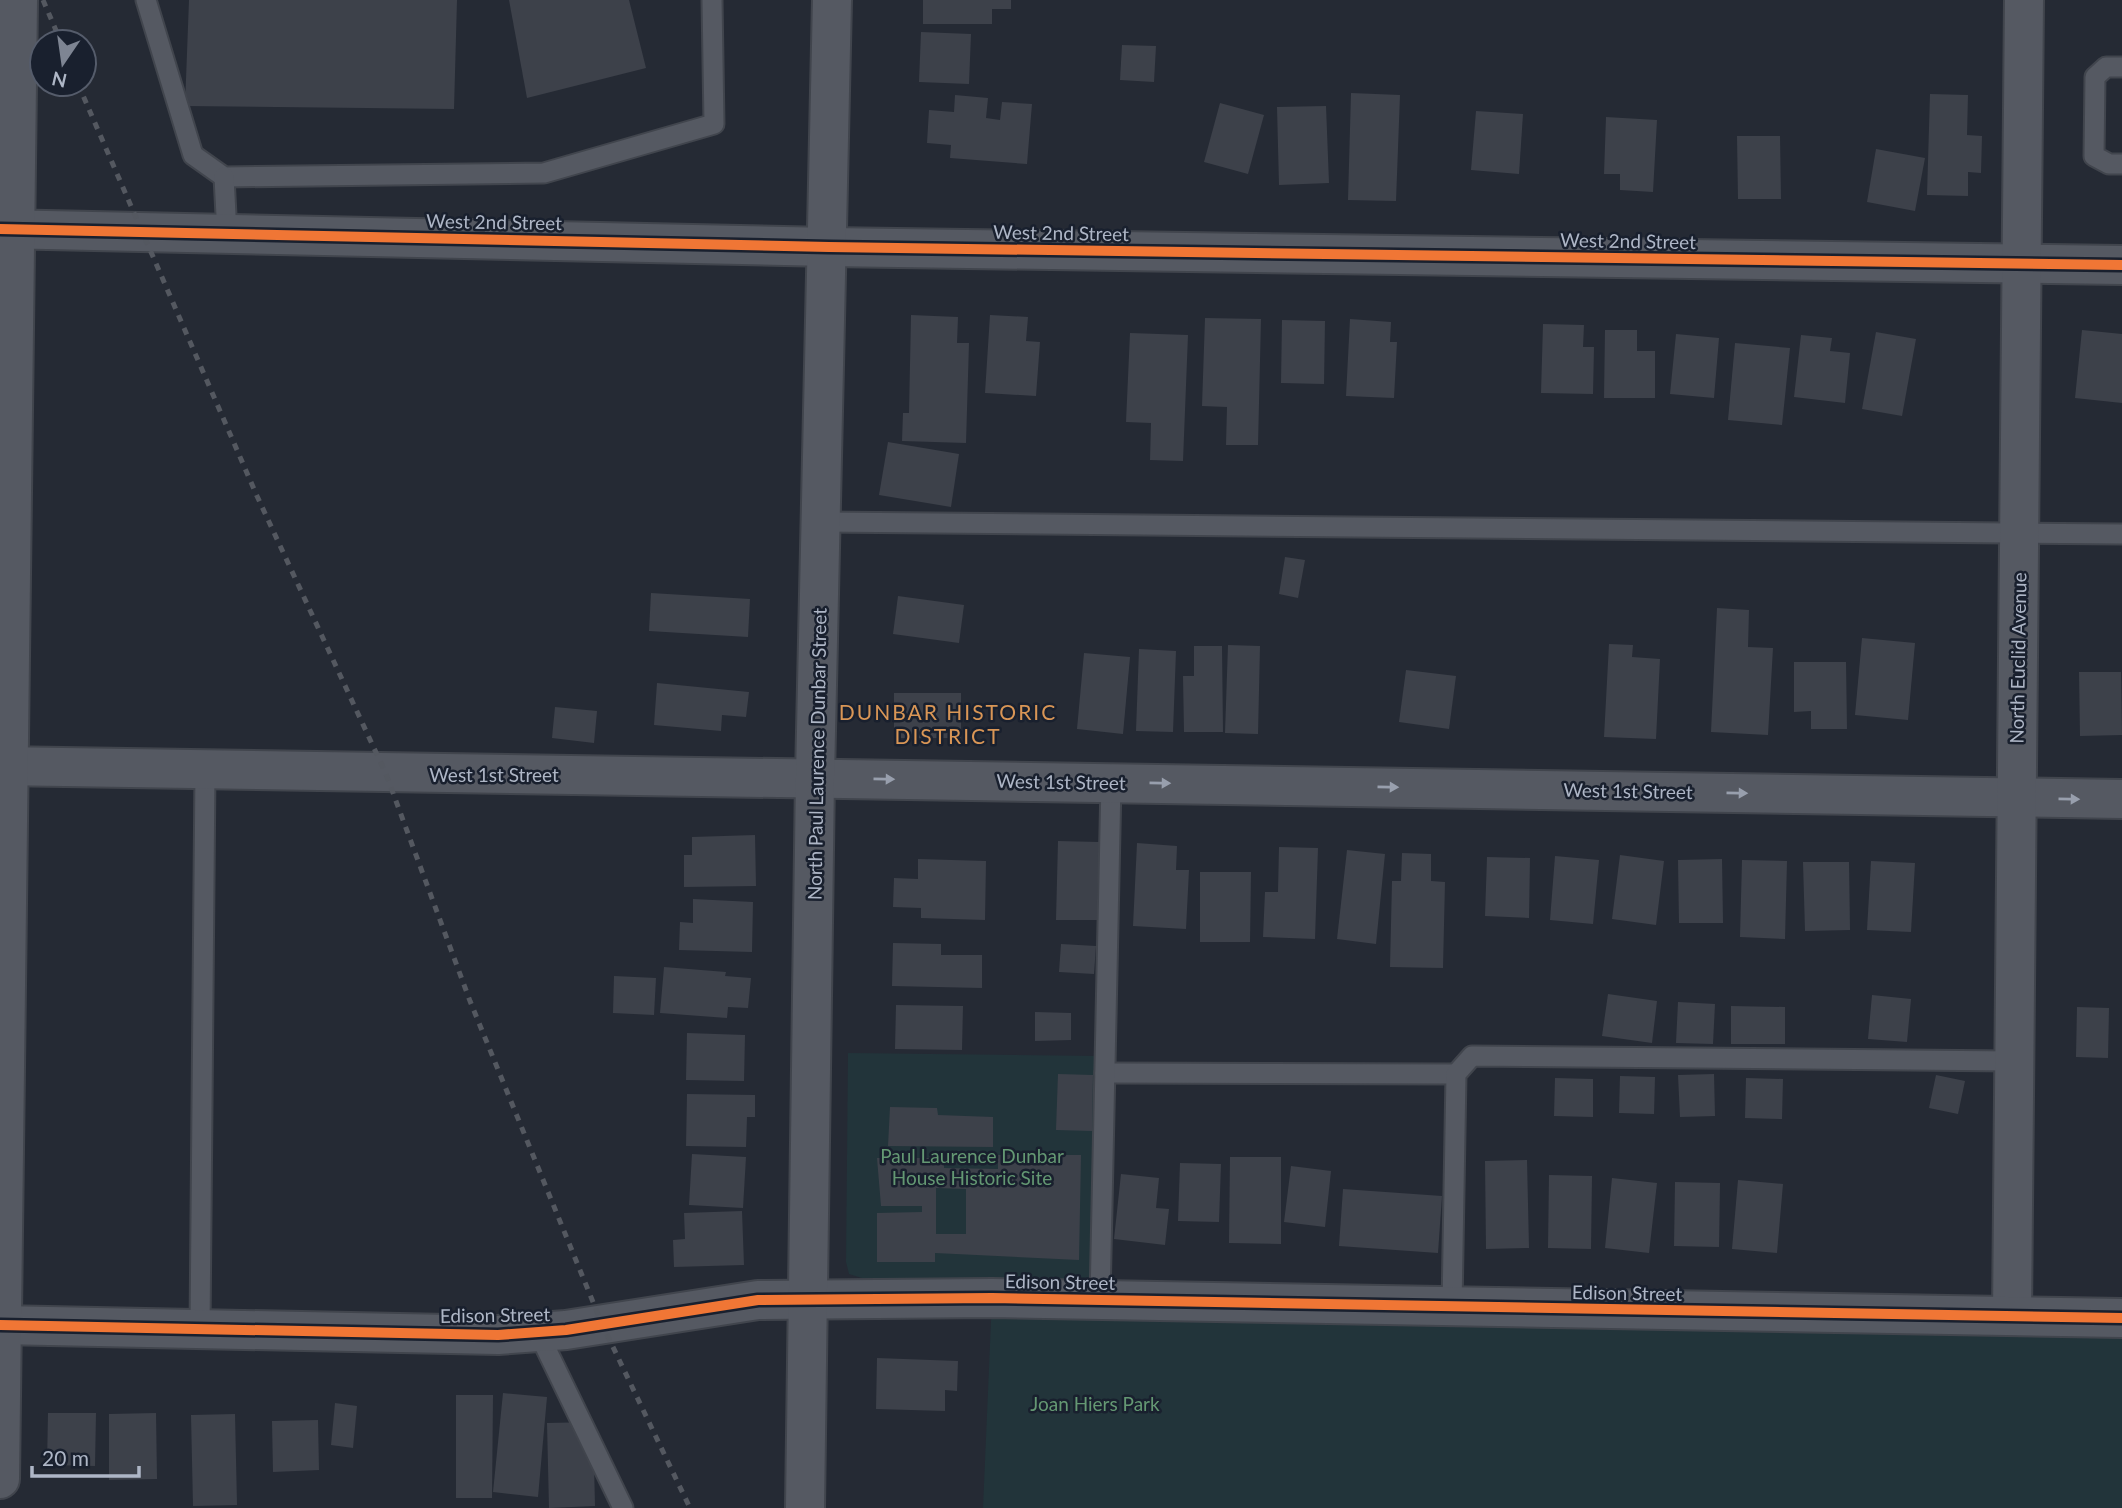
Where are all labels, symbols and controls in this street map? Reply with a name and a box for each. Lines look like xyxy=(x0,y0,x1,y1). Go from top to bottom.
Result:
north arrow xyxy=(28,28,98,98)
text: N xyxy=(49,67,69,93)
street label: West 2nd Street xyxy=(426,209,562,234)
street label: West 2nd Street xyxy=(993,220,1129,245)
street label: West 2nd Street xyxy=(1560,228,1696,253)
street label: North Euclid Avenue xyxy=(2005,572,2030,744)
street label: North Paul Laurence Dunbar Street xyxy=(802,607,831,900)
district label: DUNBAR HISTORIC DISTRICT xyxy=(839,699,1057,748)
street label: West 1st Street xyxy=(429,763,559,786)
street label: West 1st Street xyxy=(996,769,1126,794)
one-way arrow xyxy=(873,773,895,784)
one-way arrow xyxy=(1149,778,1171,789)
street label: West 1st Street xyxy=(1563,778,1693,803)
one-way arrow xyxy=(1377,782,1399,793)
one-way arrow xyxy=(1727,787,1749,799)
one-way arrow xyxy=(2059,793,2081,805)
park label: Paul Laurence Dunbar House Historic Site xyxy=(880,1144,1064,1189)
street label: Edison Street xyxy=(1005,1269,1116,1294)
street label: Edison Street xyxy=(1572,1280,1683,1305)
street label: Edison Street xyxy=(440,1302,550,1327)
park label: Joan Hiers Park xyxy=(1030,1392,1160,1415)
scale bar xyxy=(32,1434,138,1478)
text: 20 m xyxy=(42,1445,89,1470)

